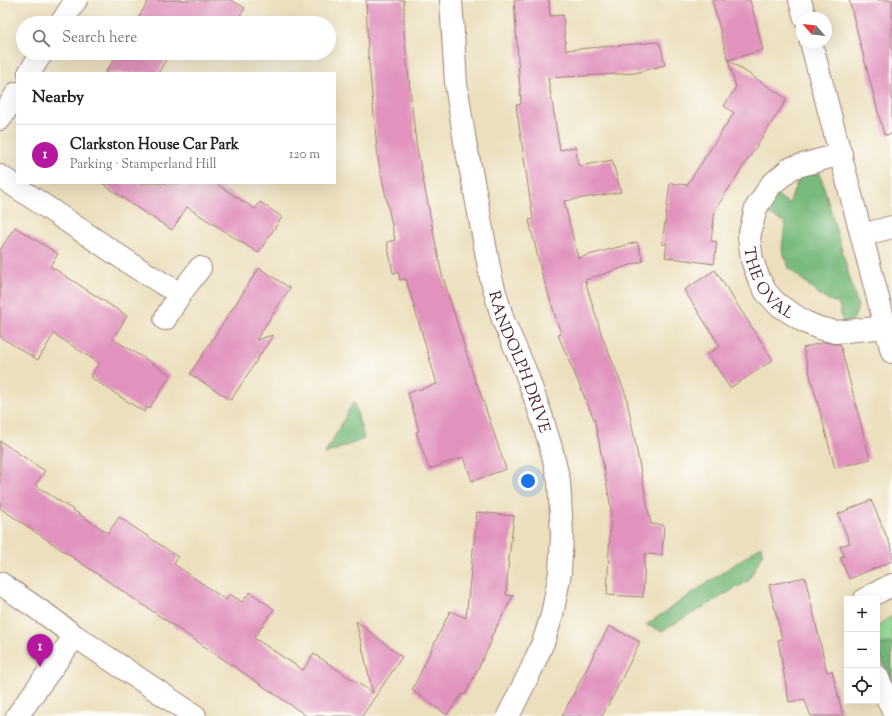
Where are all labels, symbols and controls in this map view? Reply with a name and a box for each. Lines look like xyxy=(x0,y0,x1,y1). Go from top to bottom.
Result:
north arrow xyxy=(796,12,832,48)
search box xyxy=(16,16,336,60)
icon: search xyxy=(30,27,52,49)
text: Search here xyxy=(62,28,137,49)
text: Nearby xyxy=(32,86,84,110)
text: Clarkston House Car Park xyxy=(70,135,239,156)
text: 1 xyxy=(43,146,47,164)
text: 120 m xyxy=(289,146,320,164)
text: Parking · Stamperland Hill xyxy=(70,156,217,174)
street label: THE OVAL xyxy=(736,246,798,326)
street label: RANDOLPH DRIVE xyxy=(481,288,555,436)
your location xyxy=(518,471,538,491)
map controls xyxy=(844,596,880,704)
button: + xyxy=(844,596,880,632)
button: − xyxy=(844,632,880,668)
pin: 1 xyxy=(27,634,53,667)
button: locate xyxy=(844,668,880,704)

